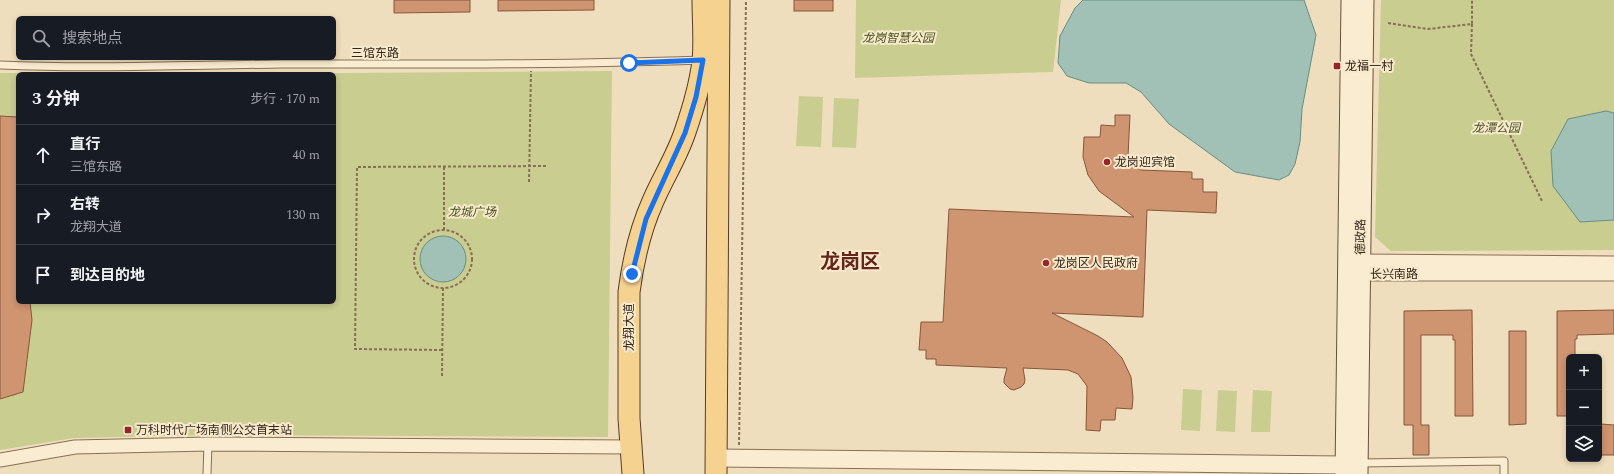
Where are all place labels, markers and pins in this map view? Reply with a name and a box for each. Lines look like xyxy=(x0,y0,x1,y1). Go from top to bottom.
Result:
place label: 龙福一村 xyxy=(1345,57,1394,76)
marker: 龙福一村 xyxy=(1332,61,1342,71)
place label: 龙岗迎宾馆 xyxy=(1115,153,1175,172)
marker: 龙岗迎宾馆 xyxy=(1102,157,1112,167)
place label: 龙岗区人民政府 xyxy=(1054,254,1138,273)
marker: 龙岗区人民政府 xyxy=(1041,258,1051,268)
place label: 万科时代广场南侧公交首末站 xyxy=(136,421,292,440)
marker: 万科时代广场南侧公交首末站 xyxy=(123,425,133,435)

